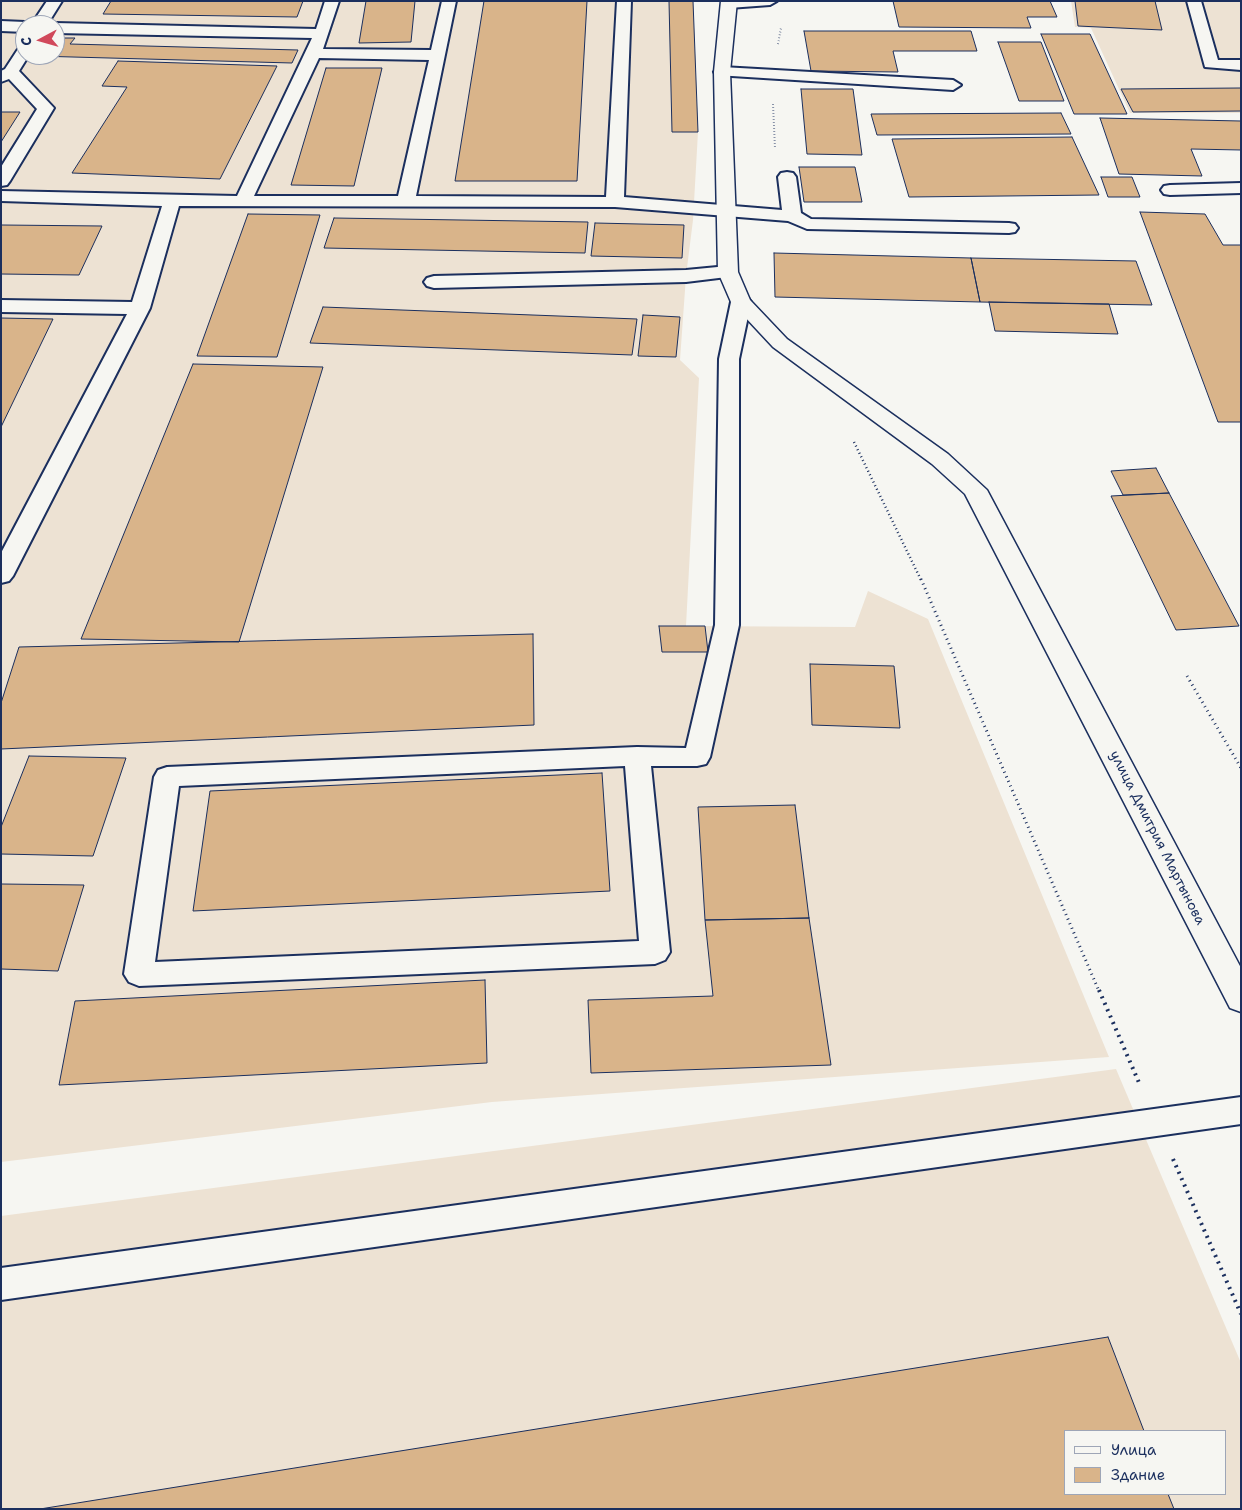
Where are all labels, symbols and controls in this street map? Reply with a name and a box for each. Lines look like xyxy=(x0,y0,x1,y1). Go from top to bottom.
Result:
north arrow xyxy=(15,15,65,65)
text: С xyxy=(17,36,35,47)
street label: улица Дмитрия Мартынова xyxy=(1106,748,1208,928)
legend xyxy=(1064,1430,1227,1495)
text: Улица xyxy=(1111,1440,1156,1460)
text: Здание xyxy=(1111,1465,1165,1485)

